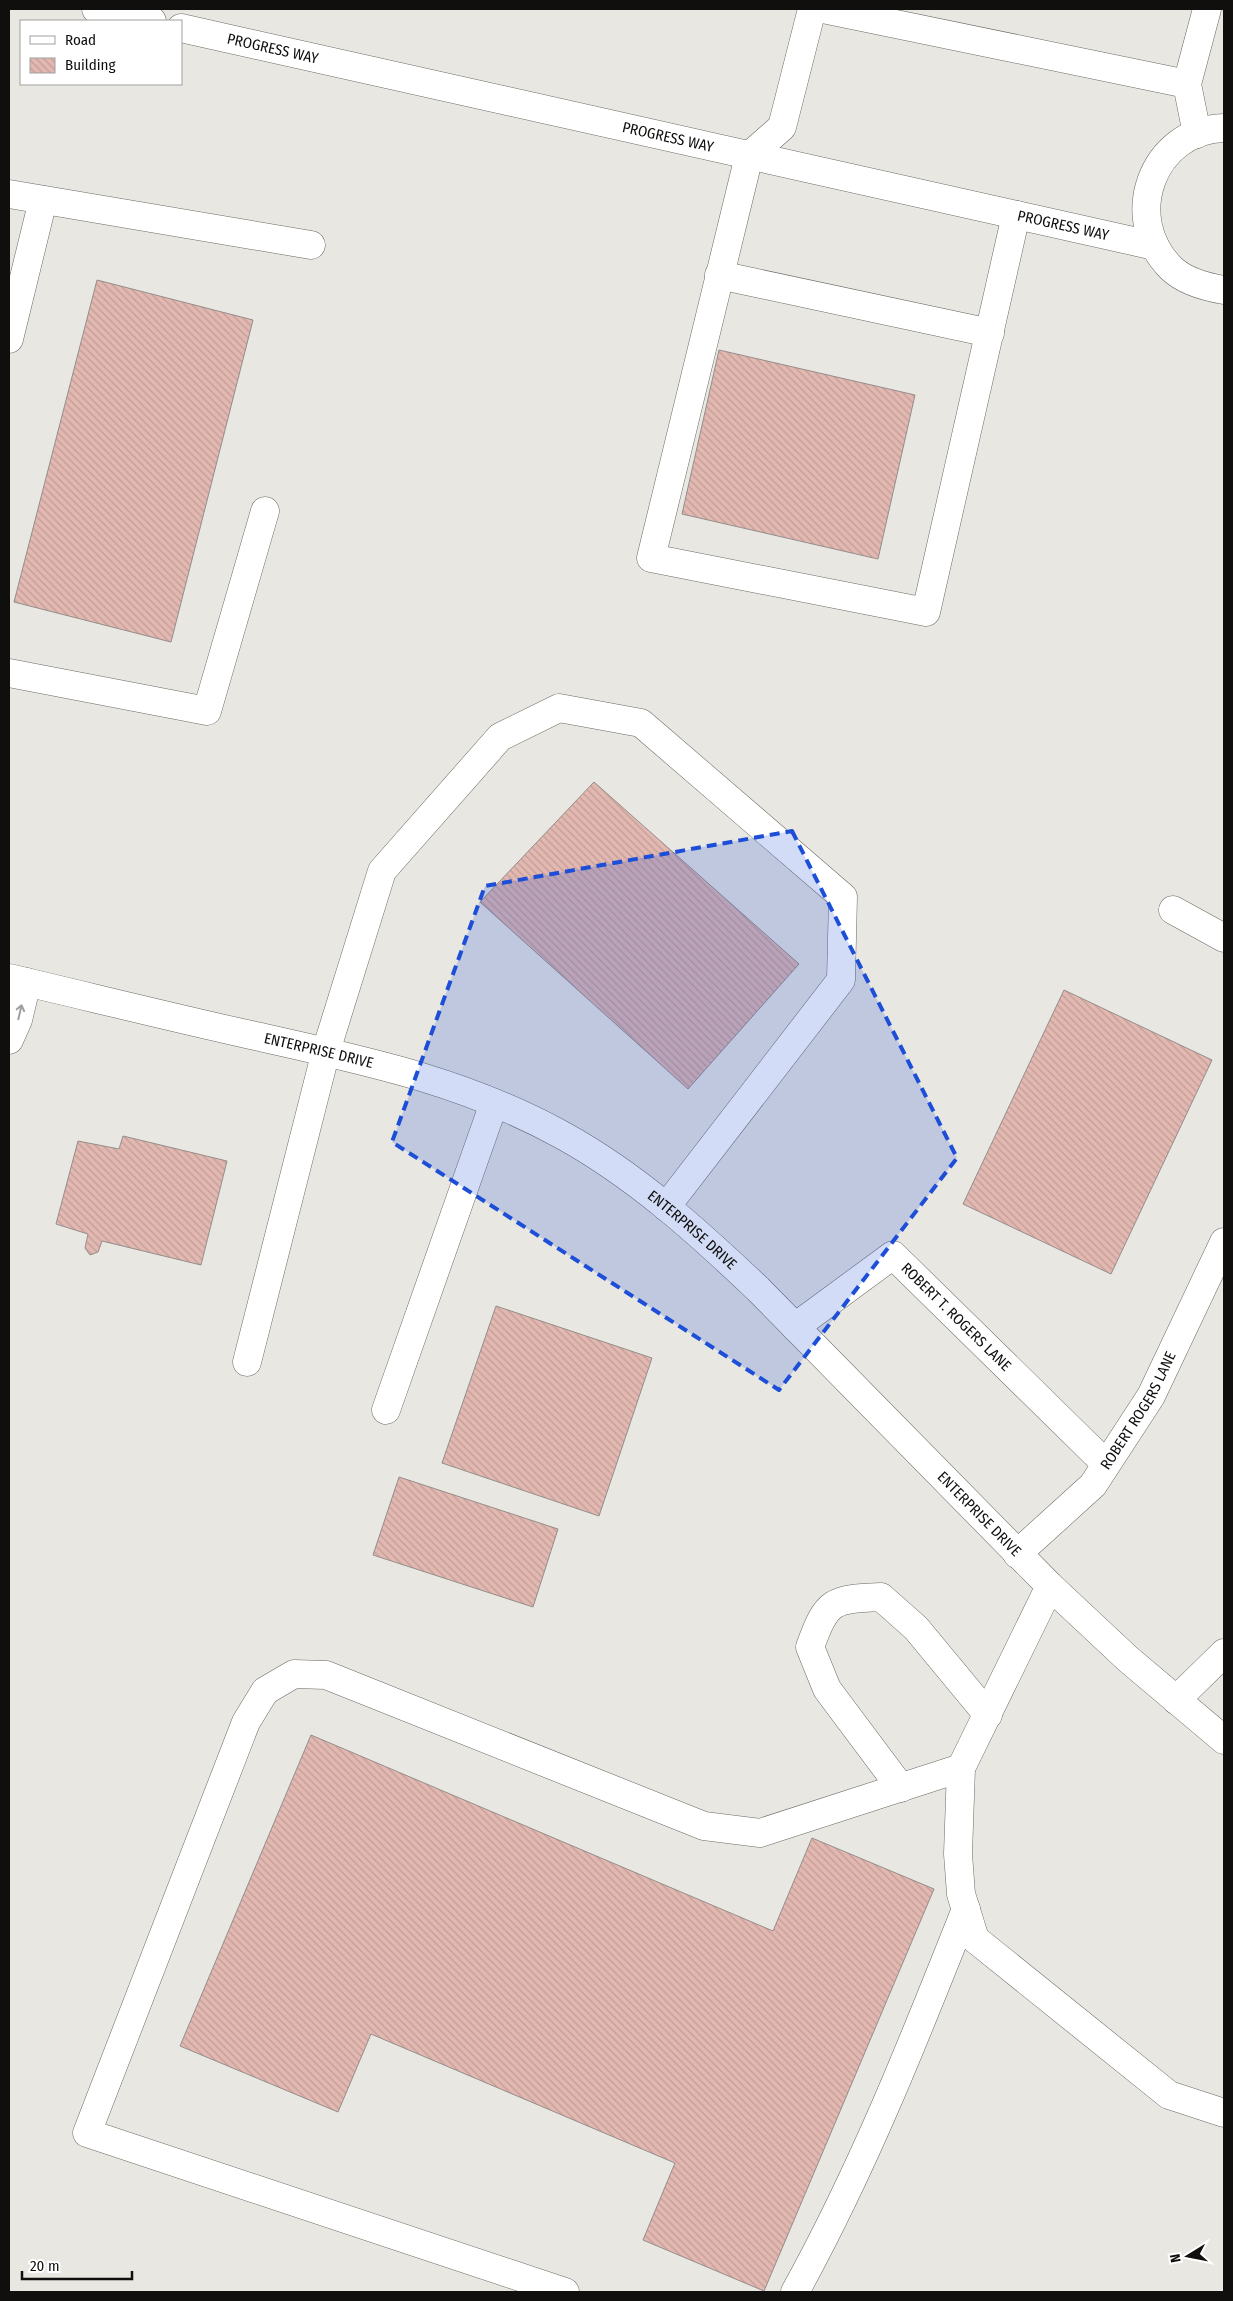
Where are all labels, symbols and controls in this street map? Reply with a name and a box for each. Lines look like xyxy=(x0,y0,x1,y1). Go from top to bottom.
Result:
legend xyxy=(20,20,182,85)
street label: PROGRESS WAY xyxy=(225,30,321,68)
text: Road xyxy=(65,31,96,49)
text: Building xyxy=(65,56,116,74)
street label: PROGRESS WAY xyxy=(621,118,716,156)
street label: PROGRESS WAY xyxy=(1016,206,1111,245)
one-way arrow xyxy=(16,1004,25,1020)
street label: ENTERPRISE DRIVE xyxy=(262,1029,375,1072)
street label: ENTERPRISE DRIVE xyxy=(644,1186,740,1273)
street label: ROBERT T. ROGERS LANE xyxy=(897,1259,1015,1375)
street label: ROBERT ROGERS LANE xyxy=(1097,1349,1180,1473)
street label: ENTERPRISE DRIVE xyxy=(934,1468,1025,1560)
north arrow xyxy=(1163,2231,1213,2281)
scale bar xyxy=(22,2248,132,2280)
text: N xyxy=(1167,2253,1185,2264)
text: 20 m xyxy=(30,2257,60,2275)

